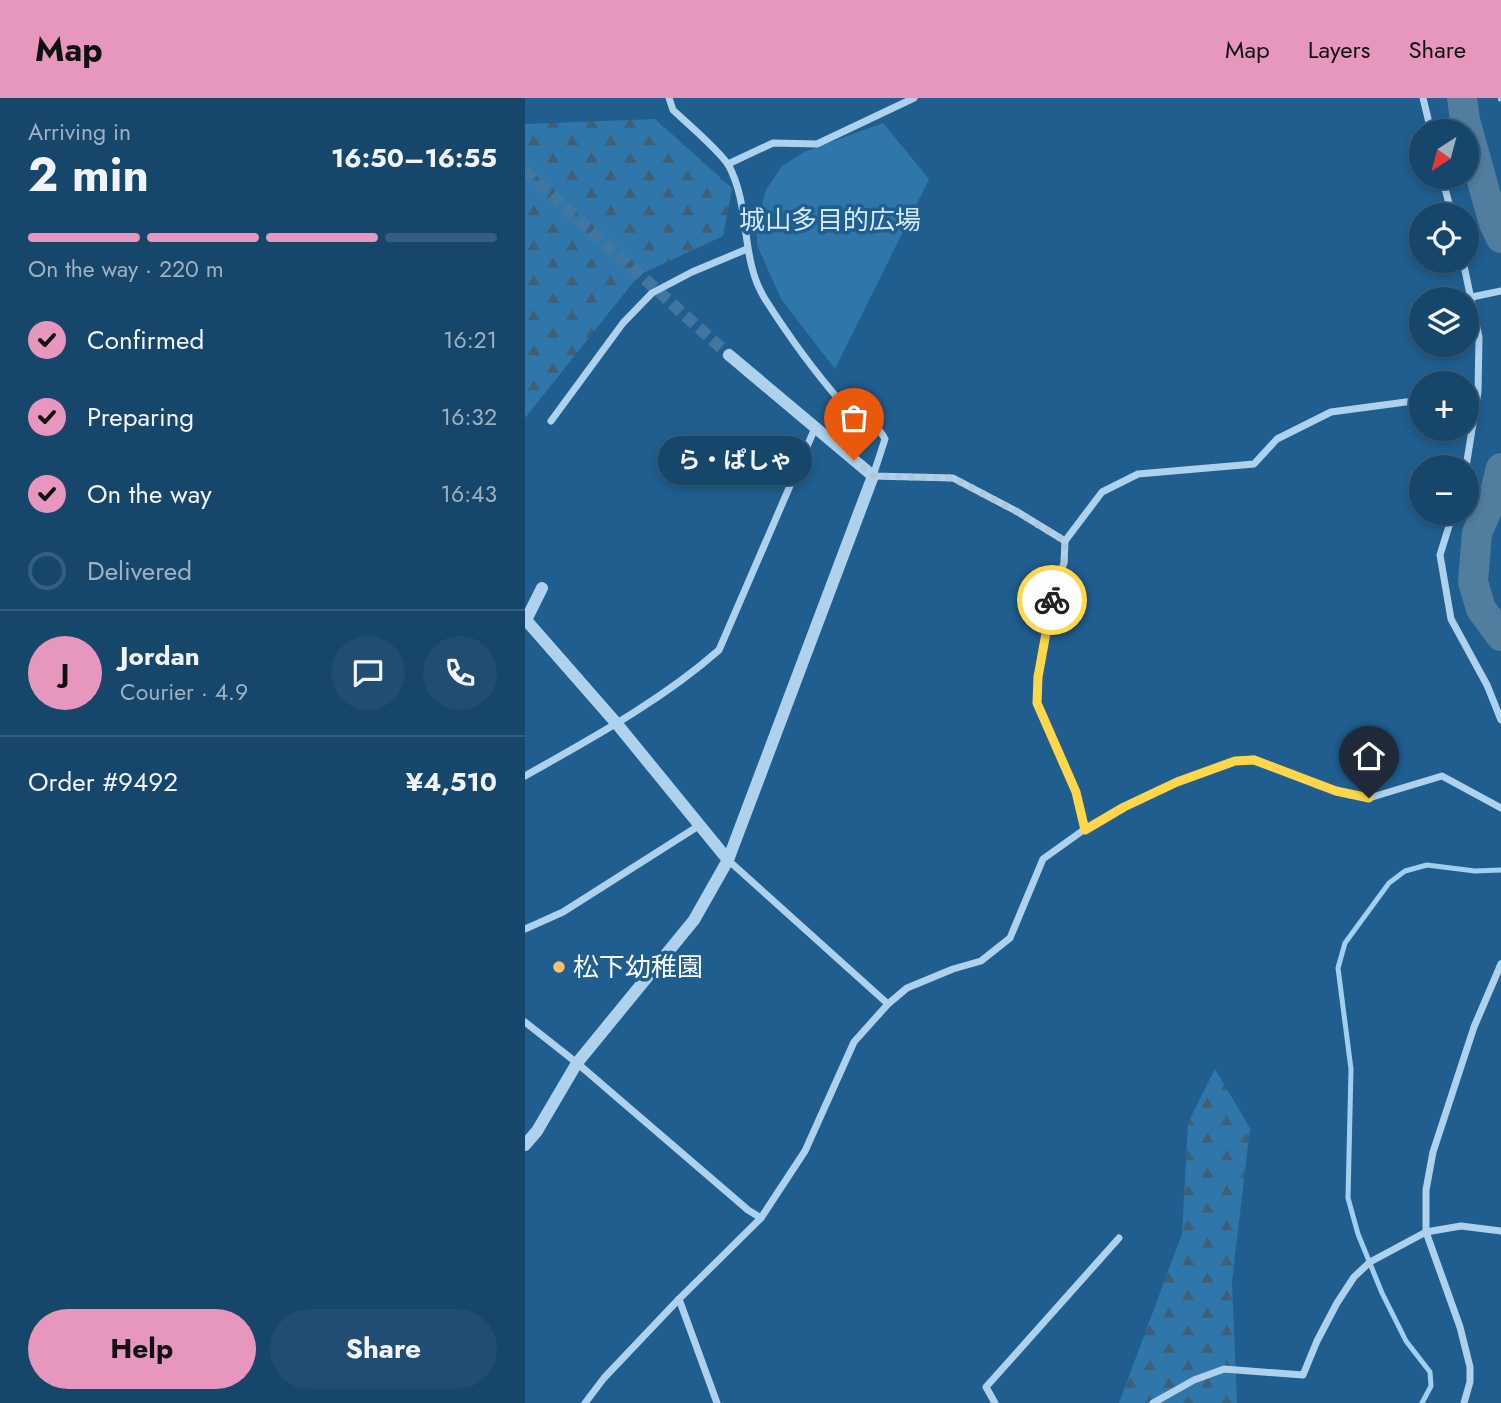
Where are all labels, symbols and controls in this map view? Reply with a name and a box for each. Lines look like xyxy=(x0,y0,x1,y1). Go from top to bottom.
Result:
text: Map xyxy=(35,26,103,73)
text: Map xyxy=(1225,32,1270,67)
text: Layers xyxy=(1308,32,1370,67)
text: Share xyxy=(1408,32,1466,67)
text: Arriving in xyxy=(28,115,131,149)
north arrow xyxy=(1409,119,1479,189)
map controls xyxy=(1409,119,1479,525)
text: 16:50–16:55 xyxy=(331,139,497,177)
text: 2 min xyxy=(28,142,149,208)
park label: 城山多目的広場 xyxy=(739,201,921,239)
button: locate xyxy=(1409,203,1479,273)
text: On the way · 220 m xyxy=(28,252,224,286)
button: layers xyxy=(1409,287,1479,357)
icon: check xyxy=(28,321,66,359)
text: Confirmed xyxy=(87,321,204,359)
text: 16:21 xyxy=(443,323,497,357)
button: + xyxy=(1409,371,1479,441)
pin xyxy=(824,388,884,460)
icon: check xyxy=(28,398,66,436)
text: Preparing xyxy=(87,398,194,436)
icon: bag xyxy=(835,399,873,437)
text: 16:32 xyxy=(441,400,497,434)
callout: ら・ぱしゃ xyxy=(658,436,812,484)
text: ら・ぱしゃ xyxy=(678,443,793,477)
button: − xyxy=(1409,455,1479,525)
icon: check xyxy=(28,475,66,513)
text: On the way xyxy=(87,475,212,513)
text: 16:43 xyxy=(441,477,497,511)
text: Delivered xyxy=(87,552,192,590)
courier xyxy=(1017,565,1087,635)
icon: bike xyxy=(1033,581,1071,619)
button: chat xyxy=(331,636,405,710)
button: phone xyxy=(423,636,497,710)
text: Jordan xyxy=(120,637,200,675)
text: J xyxy=(61,654,69,692)
text: Courier · 4.9 xyxy=(120,675,248,709)
pin xyxy=(1339,726,1399,798)
icon: home xyxy=(1350,737,1388,775)
text: Order #9492 xyxy=(28,763,178,801)
text: ¥4,510 xyxy=(406,763,497,801)
place label: 松下幼稚園 xyxy=(573,948,703,986)
marker: 松下幼稚園 xyxy=(551,959,567,975)
button: Help xyxy=(28,1309,256,1389)
button: Share xyxy=(270,1309,497,1389)

